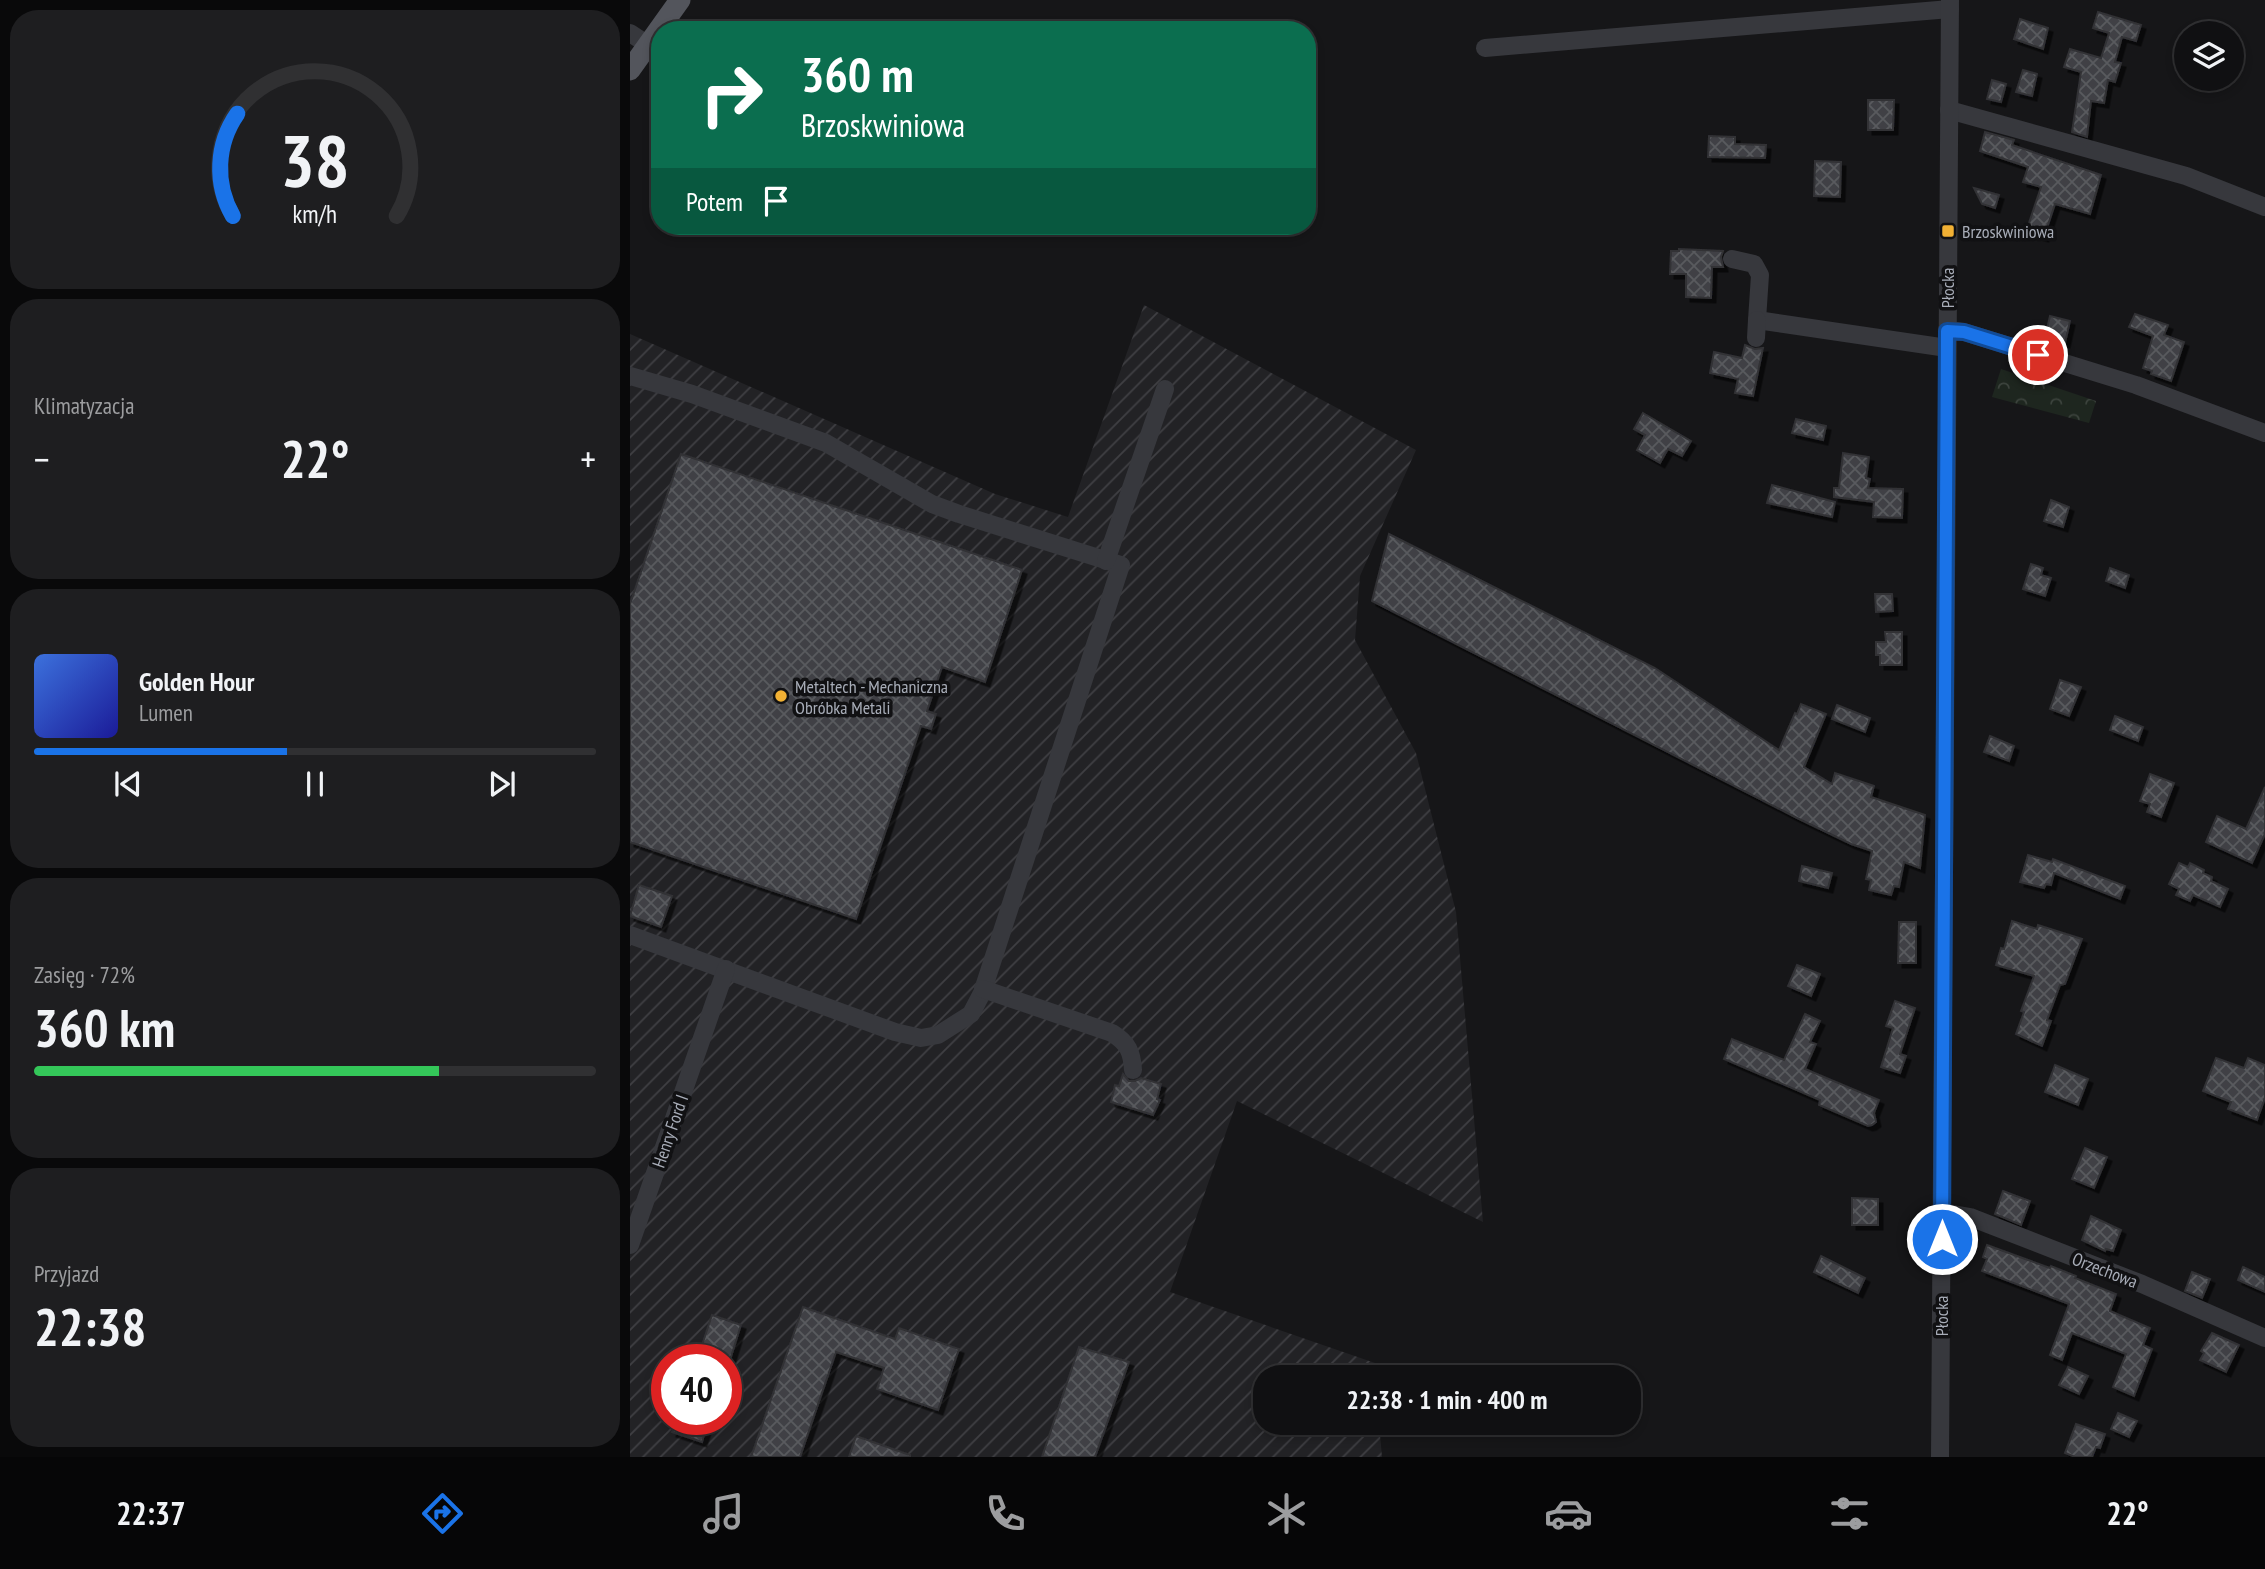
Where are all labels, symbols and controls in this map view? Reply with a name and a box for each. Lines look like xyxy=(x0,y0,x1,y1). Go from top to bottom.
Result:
map controls xyxy=(2174,21,2244,91)
button: layers xyxy=(2174,21,2244,91)
text: 360 m xyxy=(801,42,914,106)
icon: right xyxy=(686,49,777,140)
text: Brzoskwiniowa xyxy=(801,104,965,146)
text: 38 xyxy=(280,112,350,206)
icon: arrive xyxy=(757,182,795,220)
text: Potem xyxy=(686,185,743,218)
text: km/h xyxy=(293,198,337,230)
place label: Brzoskwiniowa xyxy=(1962,220,2054,243)
marker: Brzoskwiniowa xyxy=(1940,223,1956,239)
street label: Płocka xyxy=(1936,268,1959,308)
pin xyxy=(2008,325,2068,385)
icon: arrive xyxy=(2019,336,2057,374)
text: Klimatyzacja xyxy=(34,391,134,420)
text: 22° xyxy=(281,425,349,492)
text: − xyxy=(34,434,50,483)
text: + xyxy=(580,434,596,483)
text: Golden Hour xyxy=(139,665,254,698)
place label: Metaltech - Mechaniczna Obróbka Metali xyxy=(795,675,948,719)
marker: Metaltech - Mechaniczna Obróbka Metali xyxy=(773,688,789,704)
text: Lumen xyxy=(139,698,193,727)
icon: previous xyxy=(109,765,147,803)
icon: pause xyxy=(296,765,334,803)
icon: next xyxy=(483,765,521,803)
text: Zasięg · 72% xyxy=(34,960,135,989)
text: 360 km xyxy=(34,994,175,1061)
street label: Henry Ford I xyxy=(647,1091,693,1171)
position arrow xyxy=(1905,1202,1979,1276)
street label: Orzechowa xyxy=(2069,1247,2141,1293)
text: Przyjazd xyxy=(34,1259,99,1288)
text: 22:38 xyxy=(34,1293,146,1360)
street label: Płocka xyxy=(1930,1296,1953,1336)
speed limit sign: 40 xyxy=(651,1344,742,1435)
text: 22:38 · 1 min · 400 m xyxy=(1347,1383,1547,1416)
icon: directions xyxy=(418,1489,467,1538)
icon: music xyxy=(699,1489,748,1538)
icon: phone xyxy=(981,1489,1030,1538)
icon: climate xyxy=(1262,1489,1311,1538)
icon: car xyxy=(1544,1489,1593,1538)
icon: filters xyxy=(1825,1489,1874,1538)
text: 22:37 xyxy=(116,1492,185,1534)
text: 22° xyxy=(2107,1492,2149,1534)

